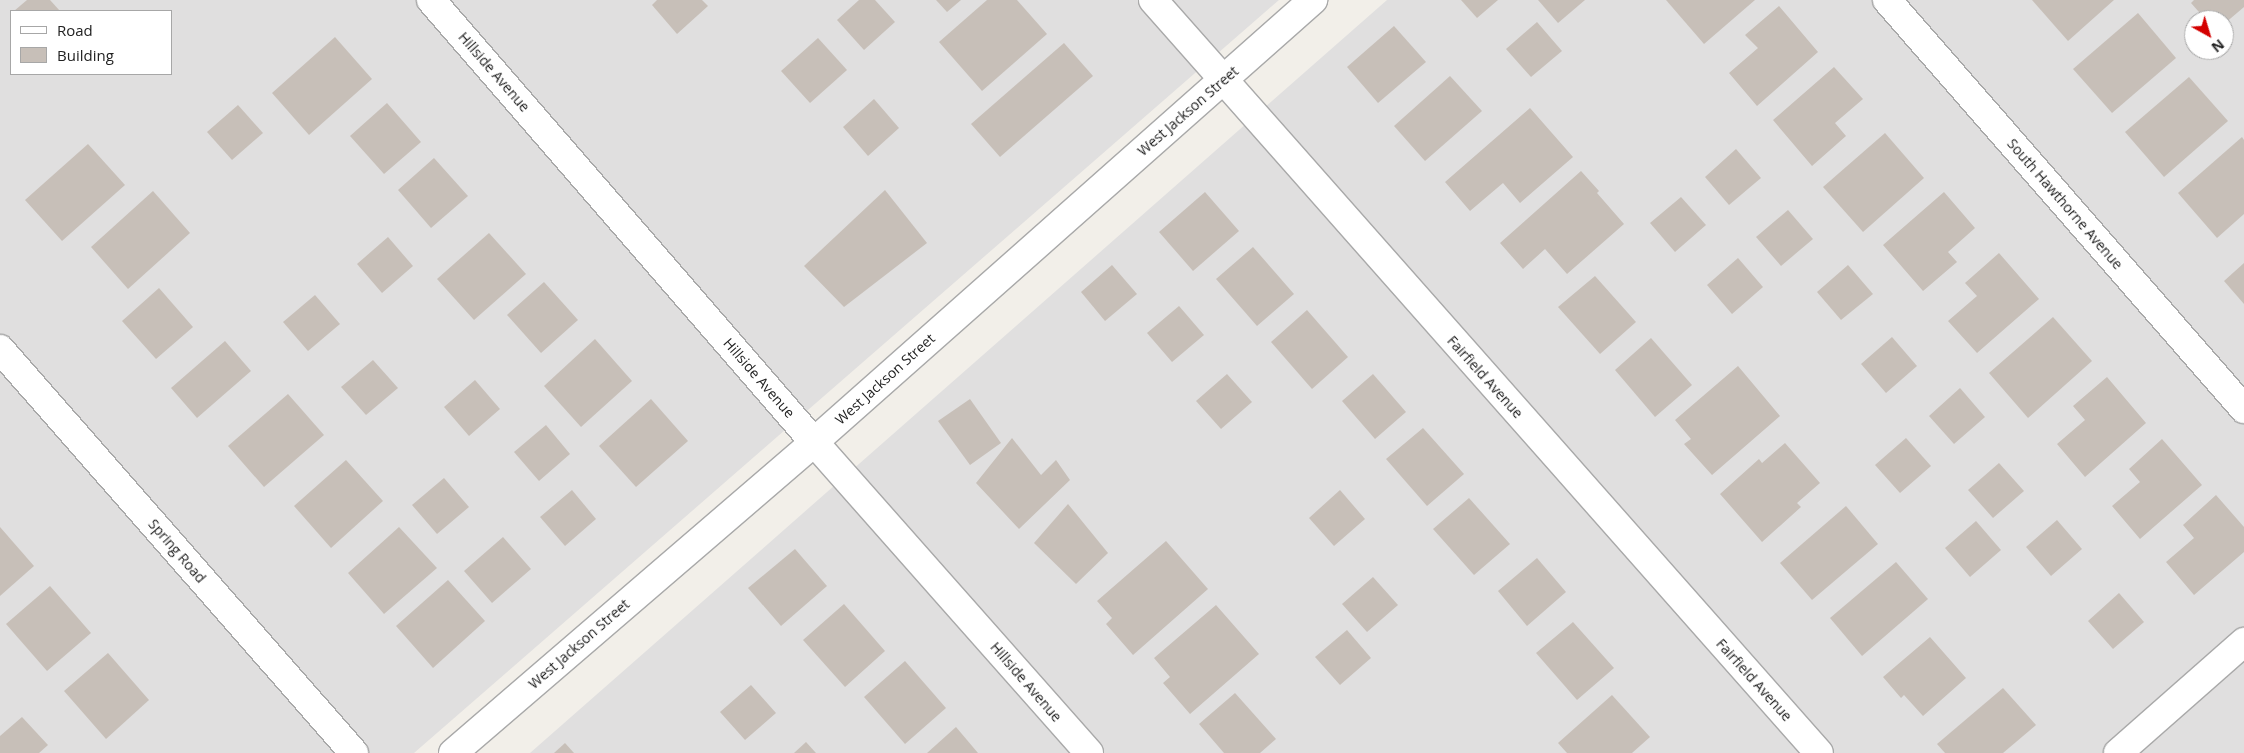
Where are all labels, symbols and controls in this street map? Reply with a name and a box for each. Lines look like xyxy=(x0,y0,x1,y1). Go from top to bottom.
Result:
legend xyxy=(10,10,172,75)
north arrow xyxy=(2184,10,2234,60)
text: Road xyxy=(57,20,93,40)
street label: Hillside Avenue xyxy=(455,29,533,115)
text: N xyxy=(2208,35,2229,57)
text: Building xyxy=(57,45,114,65)
street label: West Jackson Street xyxy=(1134,63,1242,159)
street label: South Hawthorne Avenue xyxy=(2004,135,2126,273)
street label: West Jackson Street xyxy=(832,330,938,428)
street label: Fairfield Avenue xyxy=(1444,332,1526,422)
street label: Hillside Avenue xyxy=(720,335,798,421)
street label: Spring Road xyxy=(145,516,209,586)
street label: West Jackson Street xyxy=(525,596,633,692)
street label: Fairfield Avenue xyxy=(1713,635,1795,725)
street label: Hillside Avenue xyxy=(987,639,1065,725)

